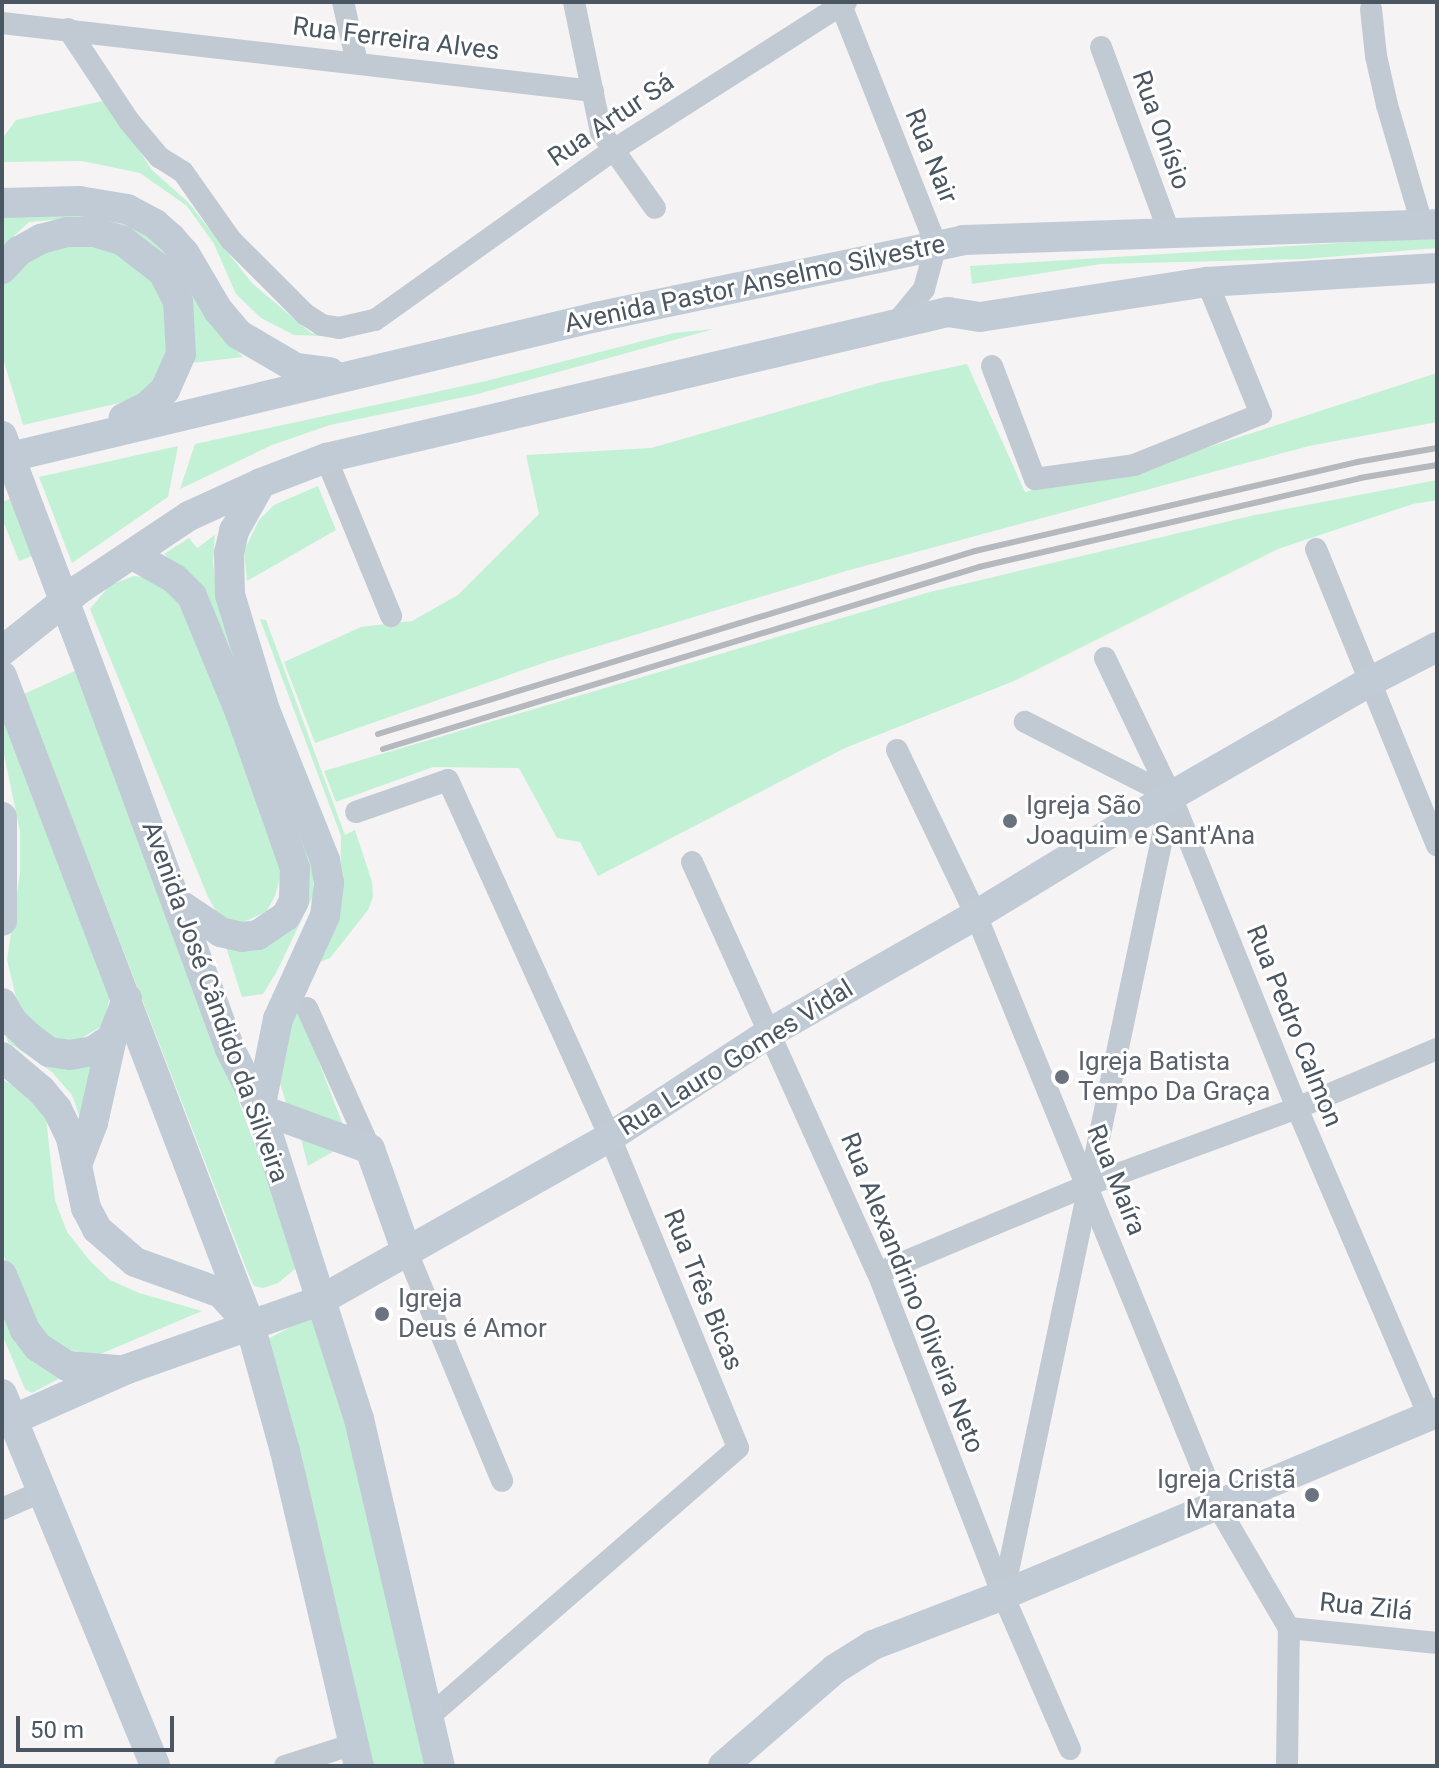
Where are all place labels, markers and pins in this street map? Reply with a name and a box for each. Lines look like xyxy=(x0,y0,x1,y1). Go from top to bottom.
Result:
place label: Igreja São Joaquim e Sant'Ana xyxy=(1026,790,1255,852)
marker: Igreja São Joaquim e Sant'Ana xyxy=(1001,812,1019,830)
place label: Igreja Batista Tempo Da Graça xyxy=(1078,1046,1270,1108)
marker: Igreja Batista Tempo Da Graça xyxy=(1053,1068,1071,1086)
place label: Igreja Deus é Amor xyxy=(398,1283,547,1344)
marker: Igreja Deus é Amor xyxy=(373,1305,391,1323)
place label: Igreja Cristã Maranata xyxy=(1157,1464,1296,1526)
marker: Igreja Cristã Maranata xyxy=(1303,1486,1321,1504)

